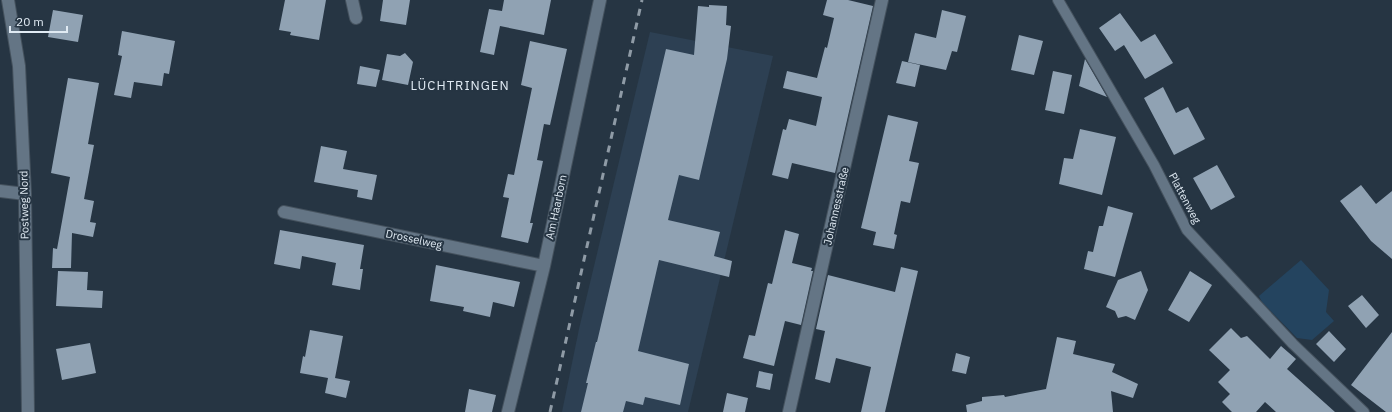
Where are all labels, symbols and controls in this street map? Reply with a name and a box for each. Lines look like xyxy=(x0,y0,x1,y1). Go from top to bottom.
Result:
scale bar xyxy=(10,8,67,34)
text: 20 m xyxy=(16,14,44,29)
district label: LÜCHTRINGEN xyxy=(410,77,510,94)
street label: Johannesstraße xyxy=(820,166,852,246)
street label: Postweg Nord xyxy=(16,170,32,240)
street label: Plattenweg xyxy=(1166,170,1204,226)
street label: Am Haarborn xyxy=(542,173,570,241)
street label: Drosselweg xyxy=(384,226,444,252)

